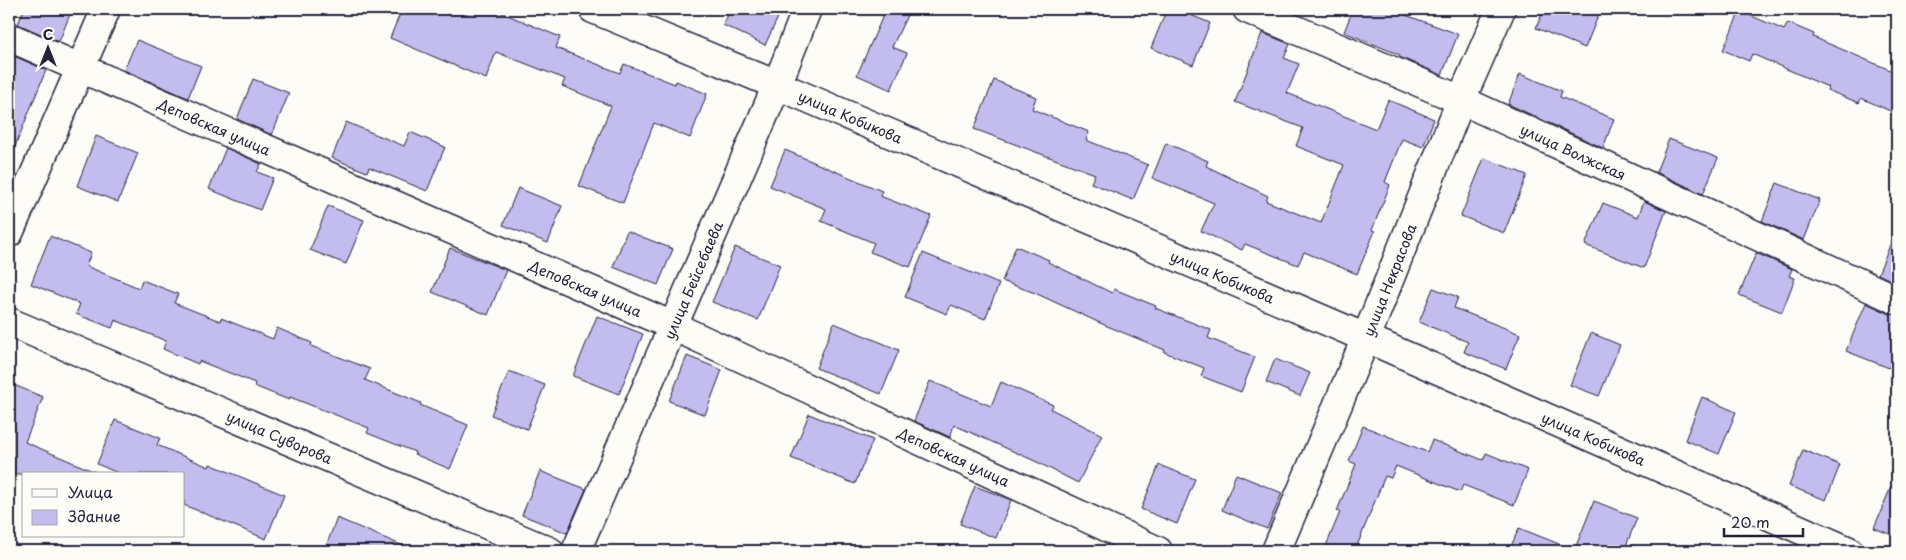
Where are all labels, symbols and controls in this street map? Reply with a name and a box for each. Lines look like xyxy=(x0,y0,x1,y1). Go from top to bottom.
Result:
north arrow xyxy=(22,22,72,72)
text: С xyxy=(43,24,53,45)
street label: улица Кобикова xyxy=(795,85,906,148)
street label: Деповская улица xyxy=(154,92,274,160)
street label: улица Волжская xyxy=(1517,118,1629,185)
street label: улица Бейсебаева xyxy=(658,218,728,342)
street label: улица Некрасова xyxy=(1357,220,1421,339)
street label: улица Кобикова xyxy=(1167,245,1278,308)
street label: Деповская улица xyxy=(525,254,645,322)
street label: улица Суворова xyxy=(224,405,336,469)
street label: улица Кобикова xyxy=(1539,406,1649,471)
street label: Деповская улица xyxy=(894,421,1013,491)
legend xyxy=(22,472,185,538)
text: Улица xyxy=(68,480,113,503)
text: Здание xyxy=(68,504,121,527)
scale bar xyxy=(1724,505,1802,537)
text: 20 m xyxy=(1731,510,1770,533)

